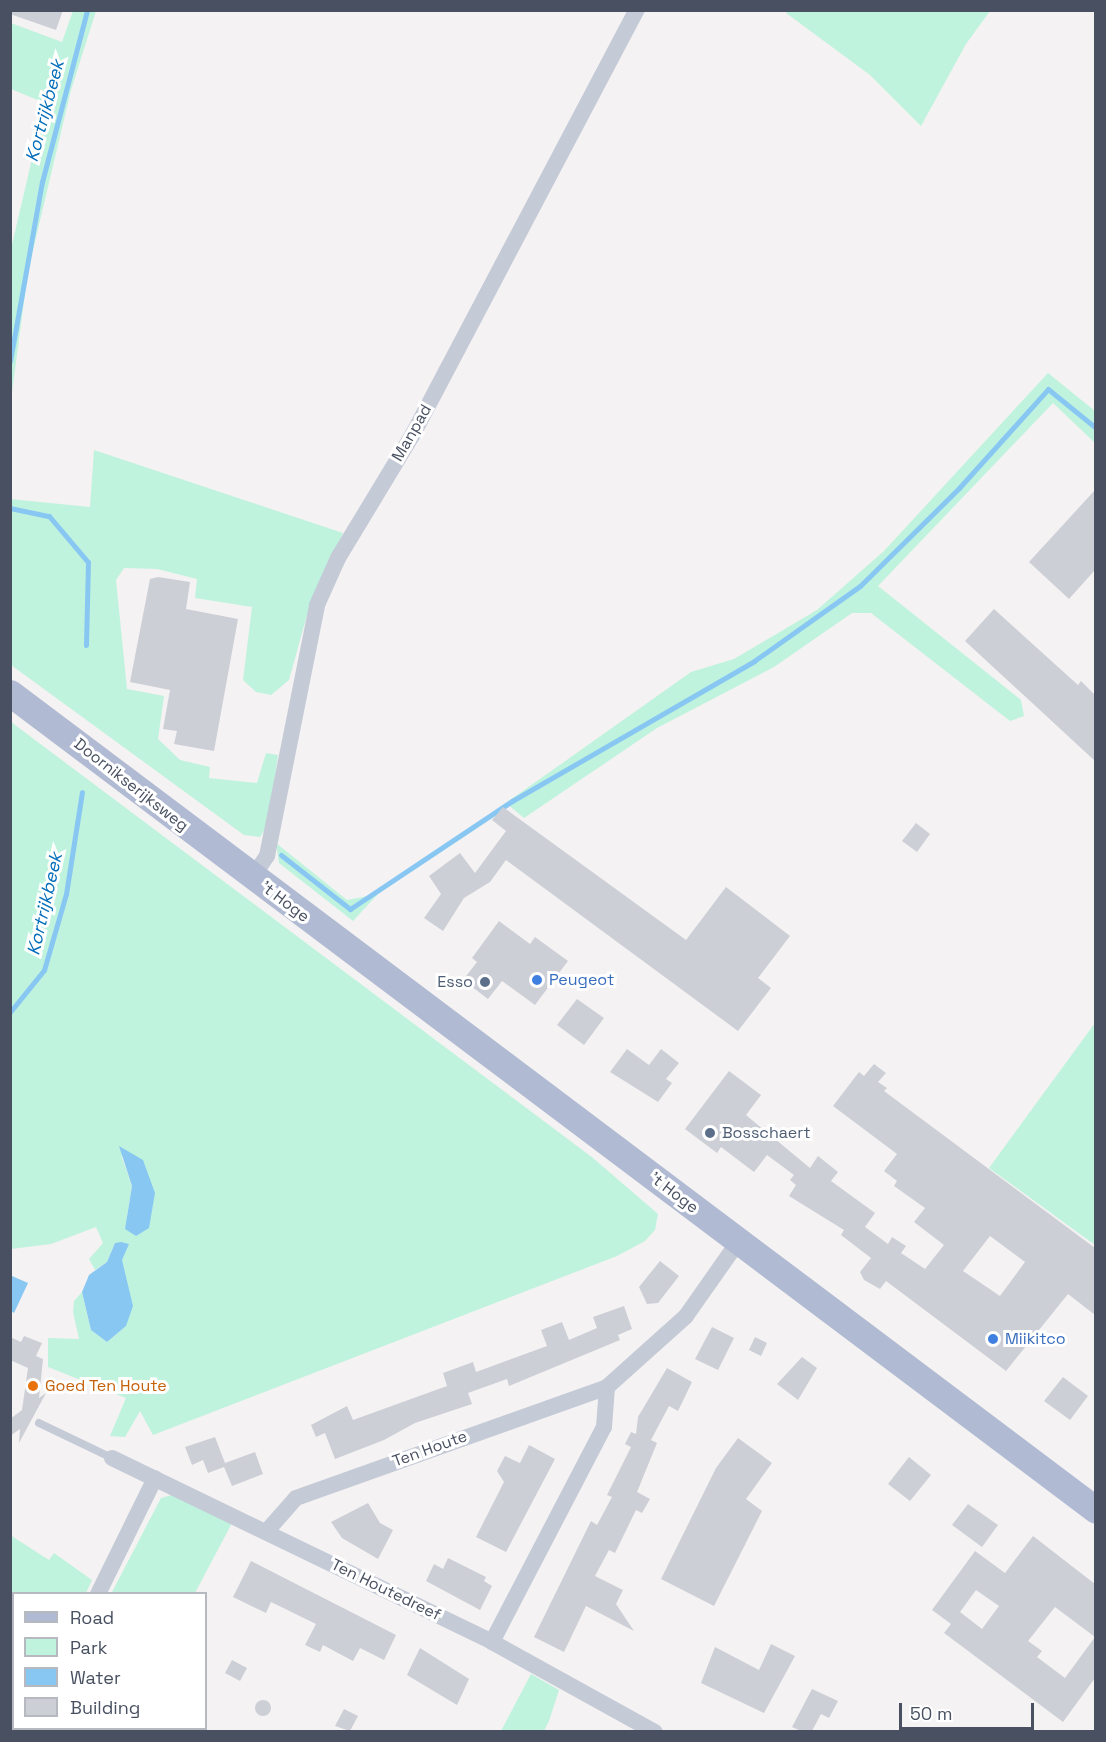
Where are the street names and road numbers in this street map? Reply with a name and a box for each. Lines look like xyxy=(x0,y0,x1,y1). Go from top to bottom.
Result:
street label: Manpad xyxy=(388,401,436,465)
street label: Doornikserijksweg xyxy=(70,735,192,835)
street label: 't Hoge xyxy=(257,878,313,926)
street label: 't Hoge xyxy=(646,1169,702,1217)
street label: Ten Houte xyxy=(390,1427,470,1471)
street label: Ten Houtedreef xyxy=(328,1555,444,1625)

